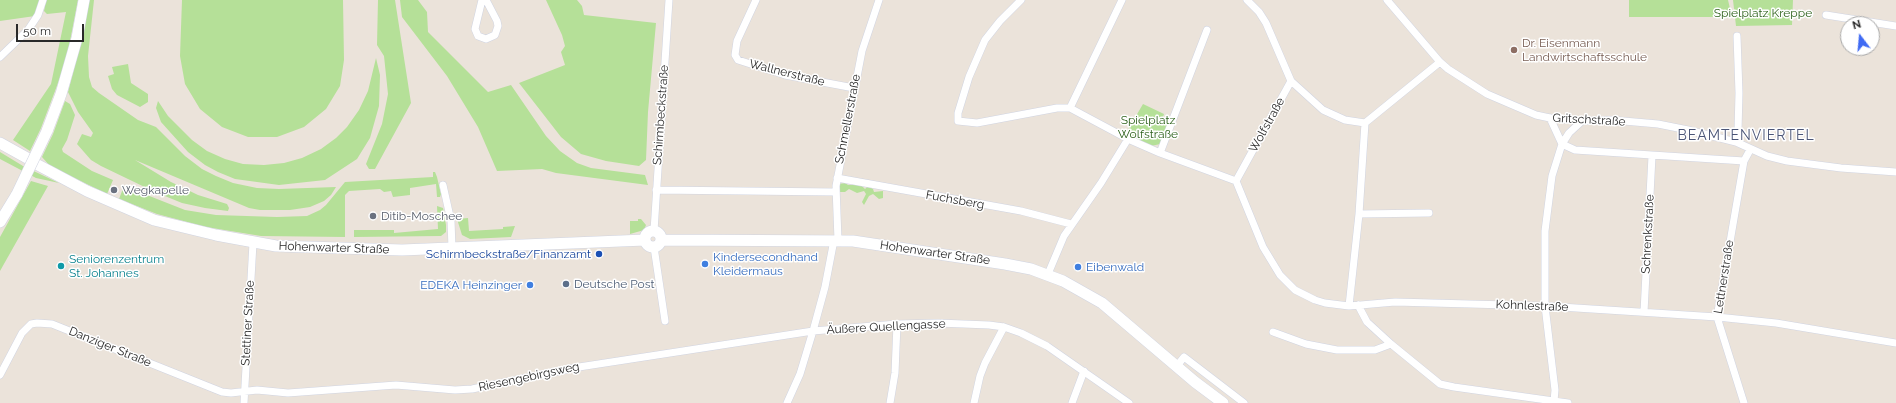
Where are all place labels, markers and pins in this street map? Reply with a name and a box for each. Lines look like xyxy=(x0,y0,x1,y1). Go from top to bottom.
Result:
place label: Dr. Eisenmann Landwirtschaftsschule xyxy=(1522,36,1647,64)
marker: Dr. Eisenmann Landwirtschaftsschule xyxy=(1509,45,1519,55)
place label: Wegkapelle xyxy=(122,183,189,197)
marker: Wegkapelle xyxy=(109,185,119,195)
place label: Ditib-Moschee xyxy=(381,209,462,223)
marker: Ditib-Moschee xyxy=(368,211,378,221)
place label: Schirmbeckstraße/Finanzamt xyxy=(426,247,591,261)
marker: Schirmbeckstraße/Finanzamt xyxy=(594,249,604,259)
place label: Kindersecondhand Kleidermaus xyxy=(713,250,818,278)
place label: Seniorenzentrum St. Johannes xyxy=(69,252,164,280)
marker: Kindersecondhand Kleidermaus xyxy=(700,259,710,269)
place label: Eibenwald xyxy=(1086,260,1144,274)
marker: Seniorenzentrum St. Johannes xyxy=(56,261,66,271)
marker: Eibenwald xyxy=(1073,262,1083,272)
place label: Deutsche Post xyxy=(574,277,655,291)
place label: EDEKA Heinzinger xyxy=(420,278,522,292)
marker: Deutsche Post xyxy=(561,279,571,289)
marker: EDEKA Heinzinger xyxy=(525,280,535,290)

